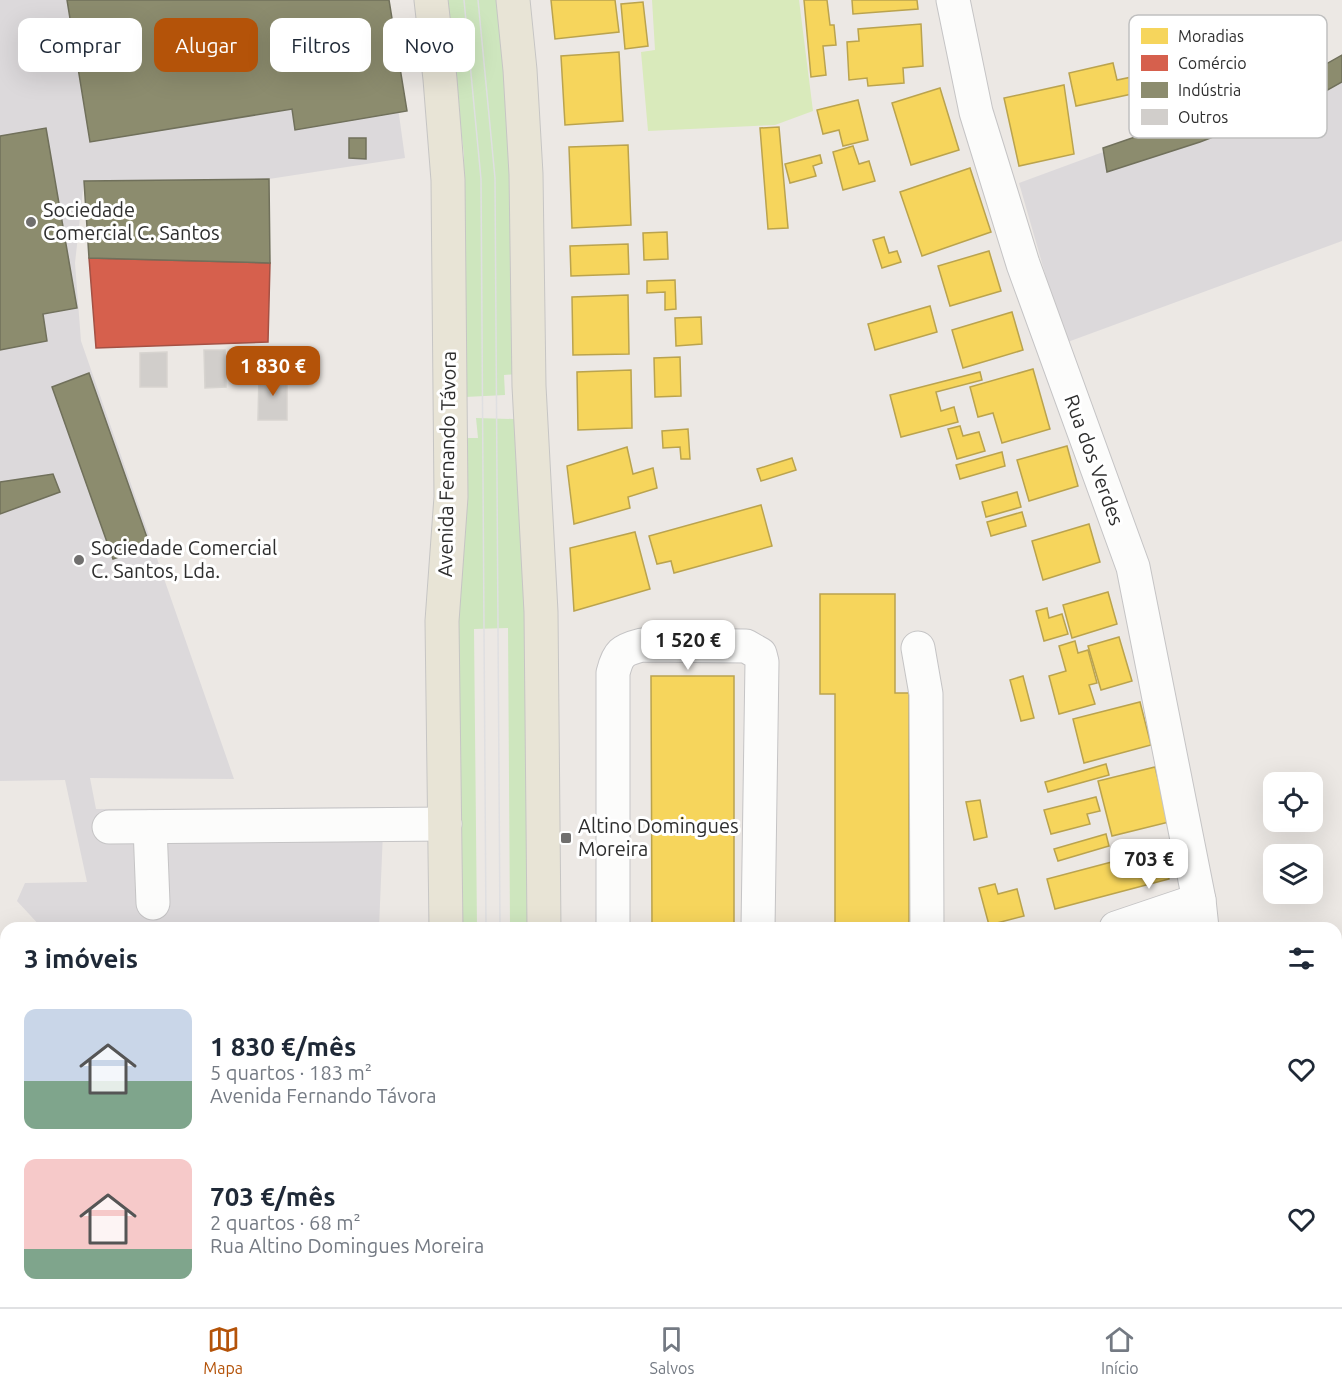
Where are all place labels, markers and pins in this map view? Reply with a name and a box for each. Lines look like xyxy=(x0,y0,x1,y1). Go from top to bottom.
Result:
place label: Sociedade Comercial C. Santos xyxy=(43,198,220,244)
marker: Sociedade Comercial C. Santos xyxy=(24,215,38,229)
pin: 1 830 € xyxy=(218,346,328,397)
place label: Sociedade Comercial C. Santos, Lda. xyxy=(91,536,277,582)
marker: Sociedade Comercial C. Santos, Lda. xyxy=(72,553,86,567)
pin: 1 520 € xyxy=(633,620,743,671)
place label: Altino Domingues Moreira xyxy=(578,814,739,860)
marker: Altino Domingues Moreira xyxy=(559,831,573,845)
pin: 703 € xyxy=(1107,839,1191,890)

